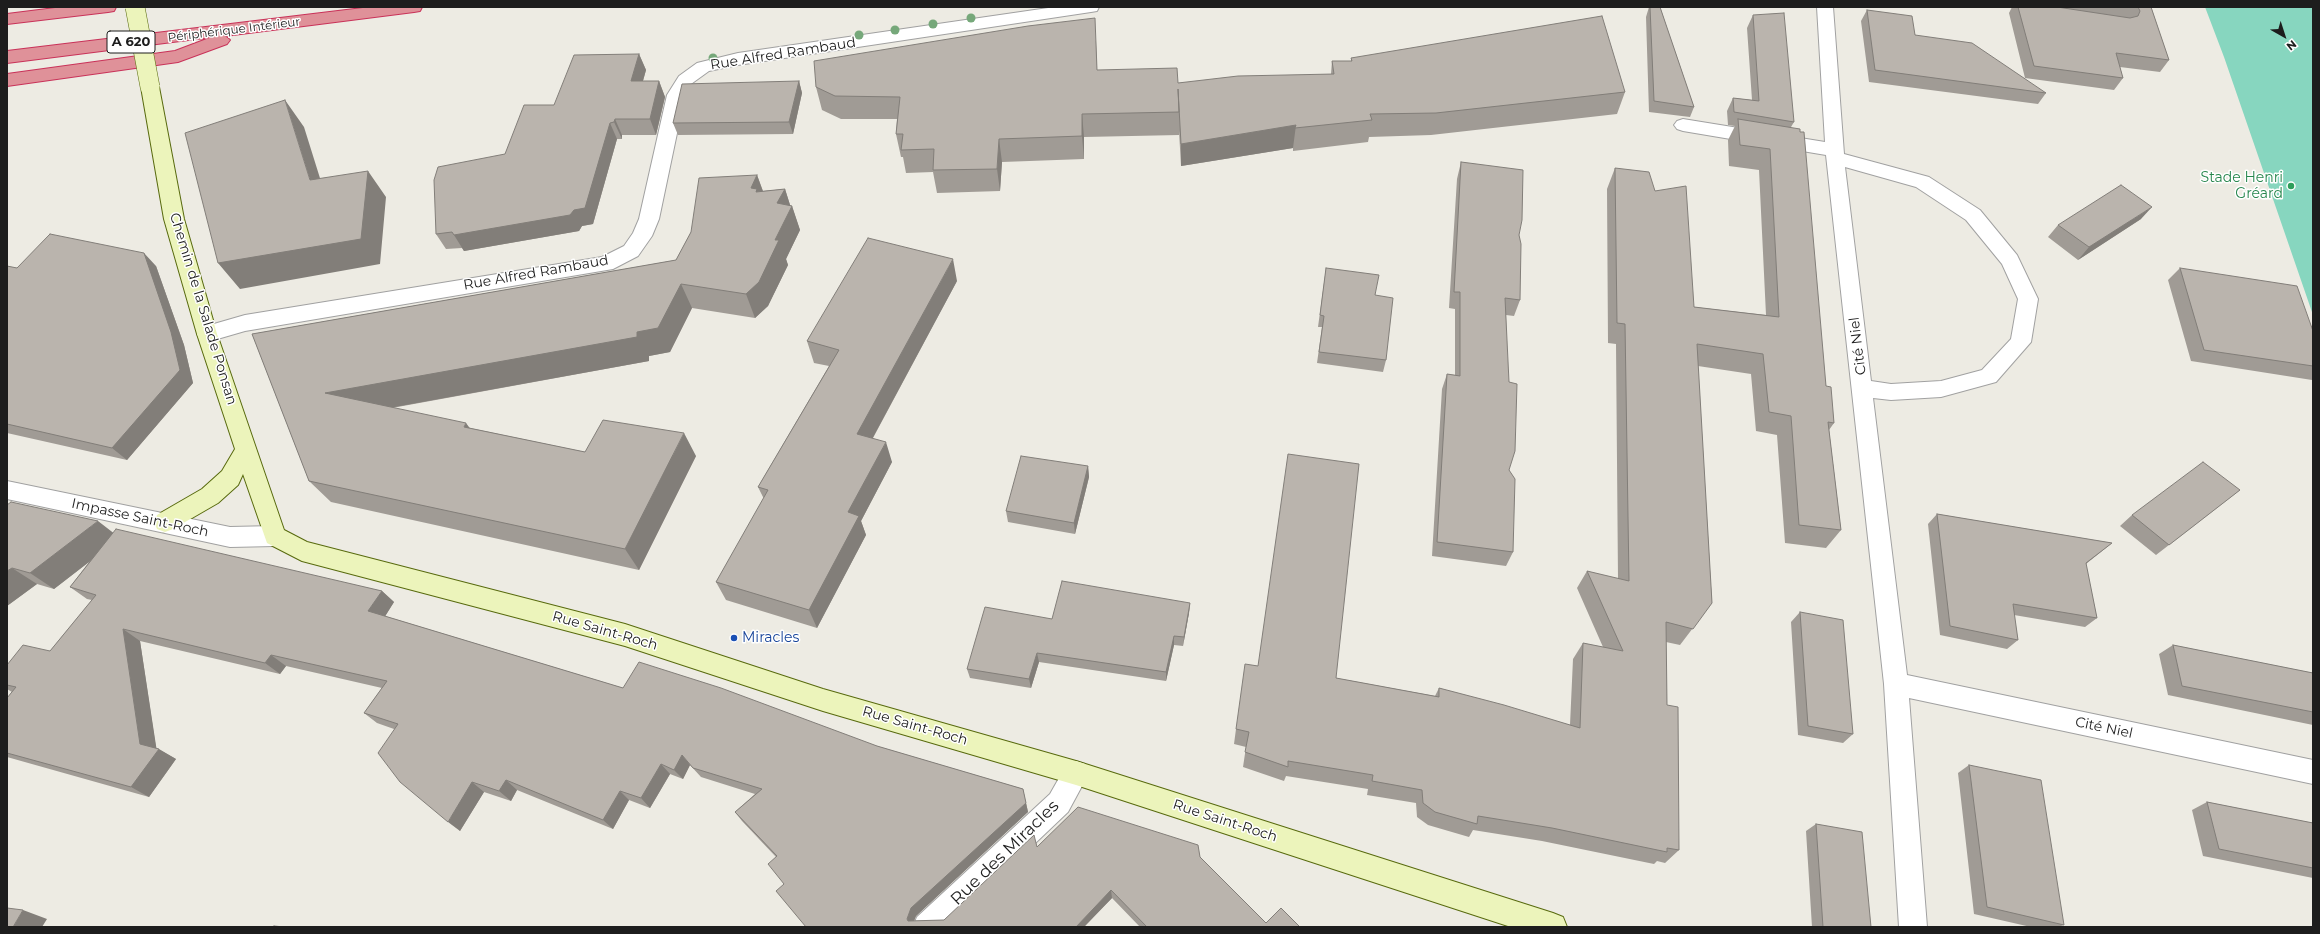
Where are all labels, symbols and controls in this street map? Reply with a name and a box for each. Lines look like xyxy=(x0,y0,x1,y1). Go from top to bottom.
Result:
street label: Périphérique Intérieur xyxy=(167,15,301,45)
north arrow xyxy=(2264,16,2304,56)
road number: A 620 xyxy=(107,31,155,53)
street label: Rue Alfred Rambaud xyxy=(709,34,857,74)
text: N xyxy=(2284,37,2299,54)
place label: Stade Henri Gréard xyxy=(2201,170,2283,202)
marker: Stade Henri Gréard xyxy=(2286,181,2296,191)
street label: Chemin de la Salade Ponsan xyxy=(166,211,240,407)
street label: Rue Alfred Rambaud xyxy=(462,252,610,294)
street label: Cité Niel xyxy=(1846,316,1870,376)
street label: Impasse Saint-Roch xyxy=(70,495,210,541)
street label: Rue Saint-Roch xyxy=(550,608,660,654)
place label: Miracles xyxy=(742,630,799,646)
marker: Miracles xyxy=(729,633,739,643)
street label: Rue Saint-Roch xyxy=(860,703,970,749)
street label: Cité Niel xyxy=(2074,714,2134,742)
street label: Rue des Miracles xyxy=(947,796,1063,910)
street label: Rue Saint-Roch xyxy=(1171,796,1279,846)

